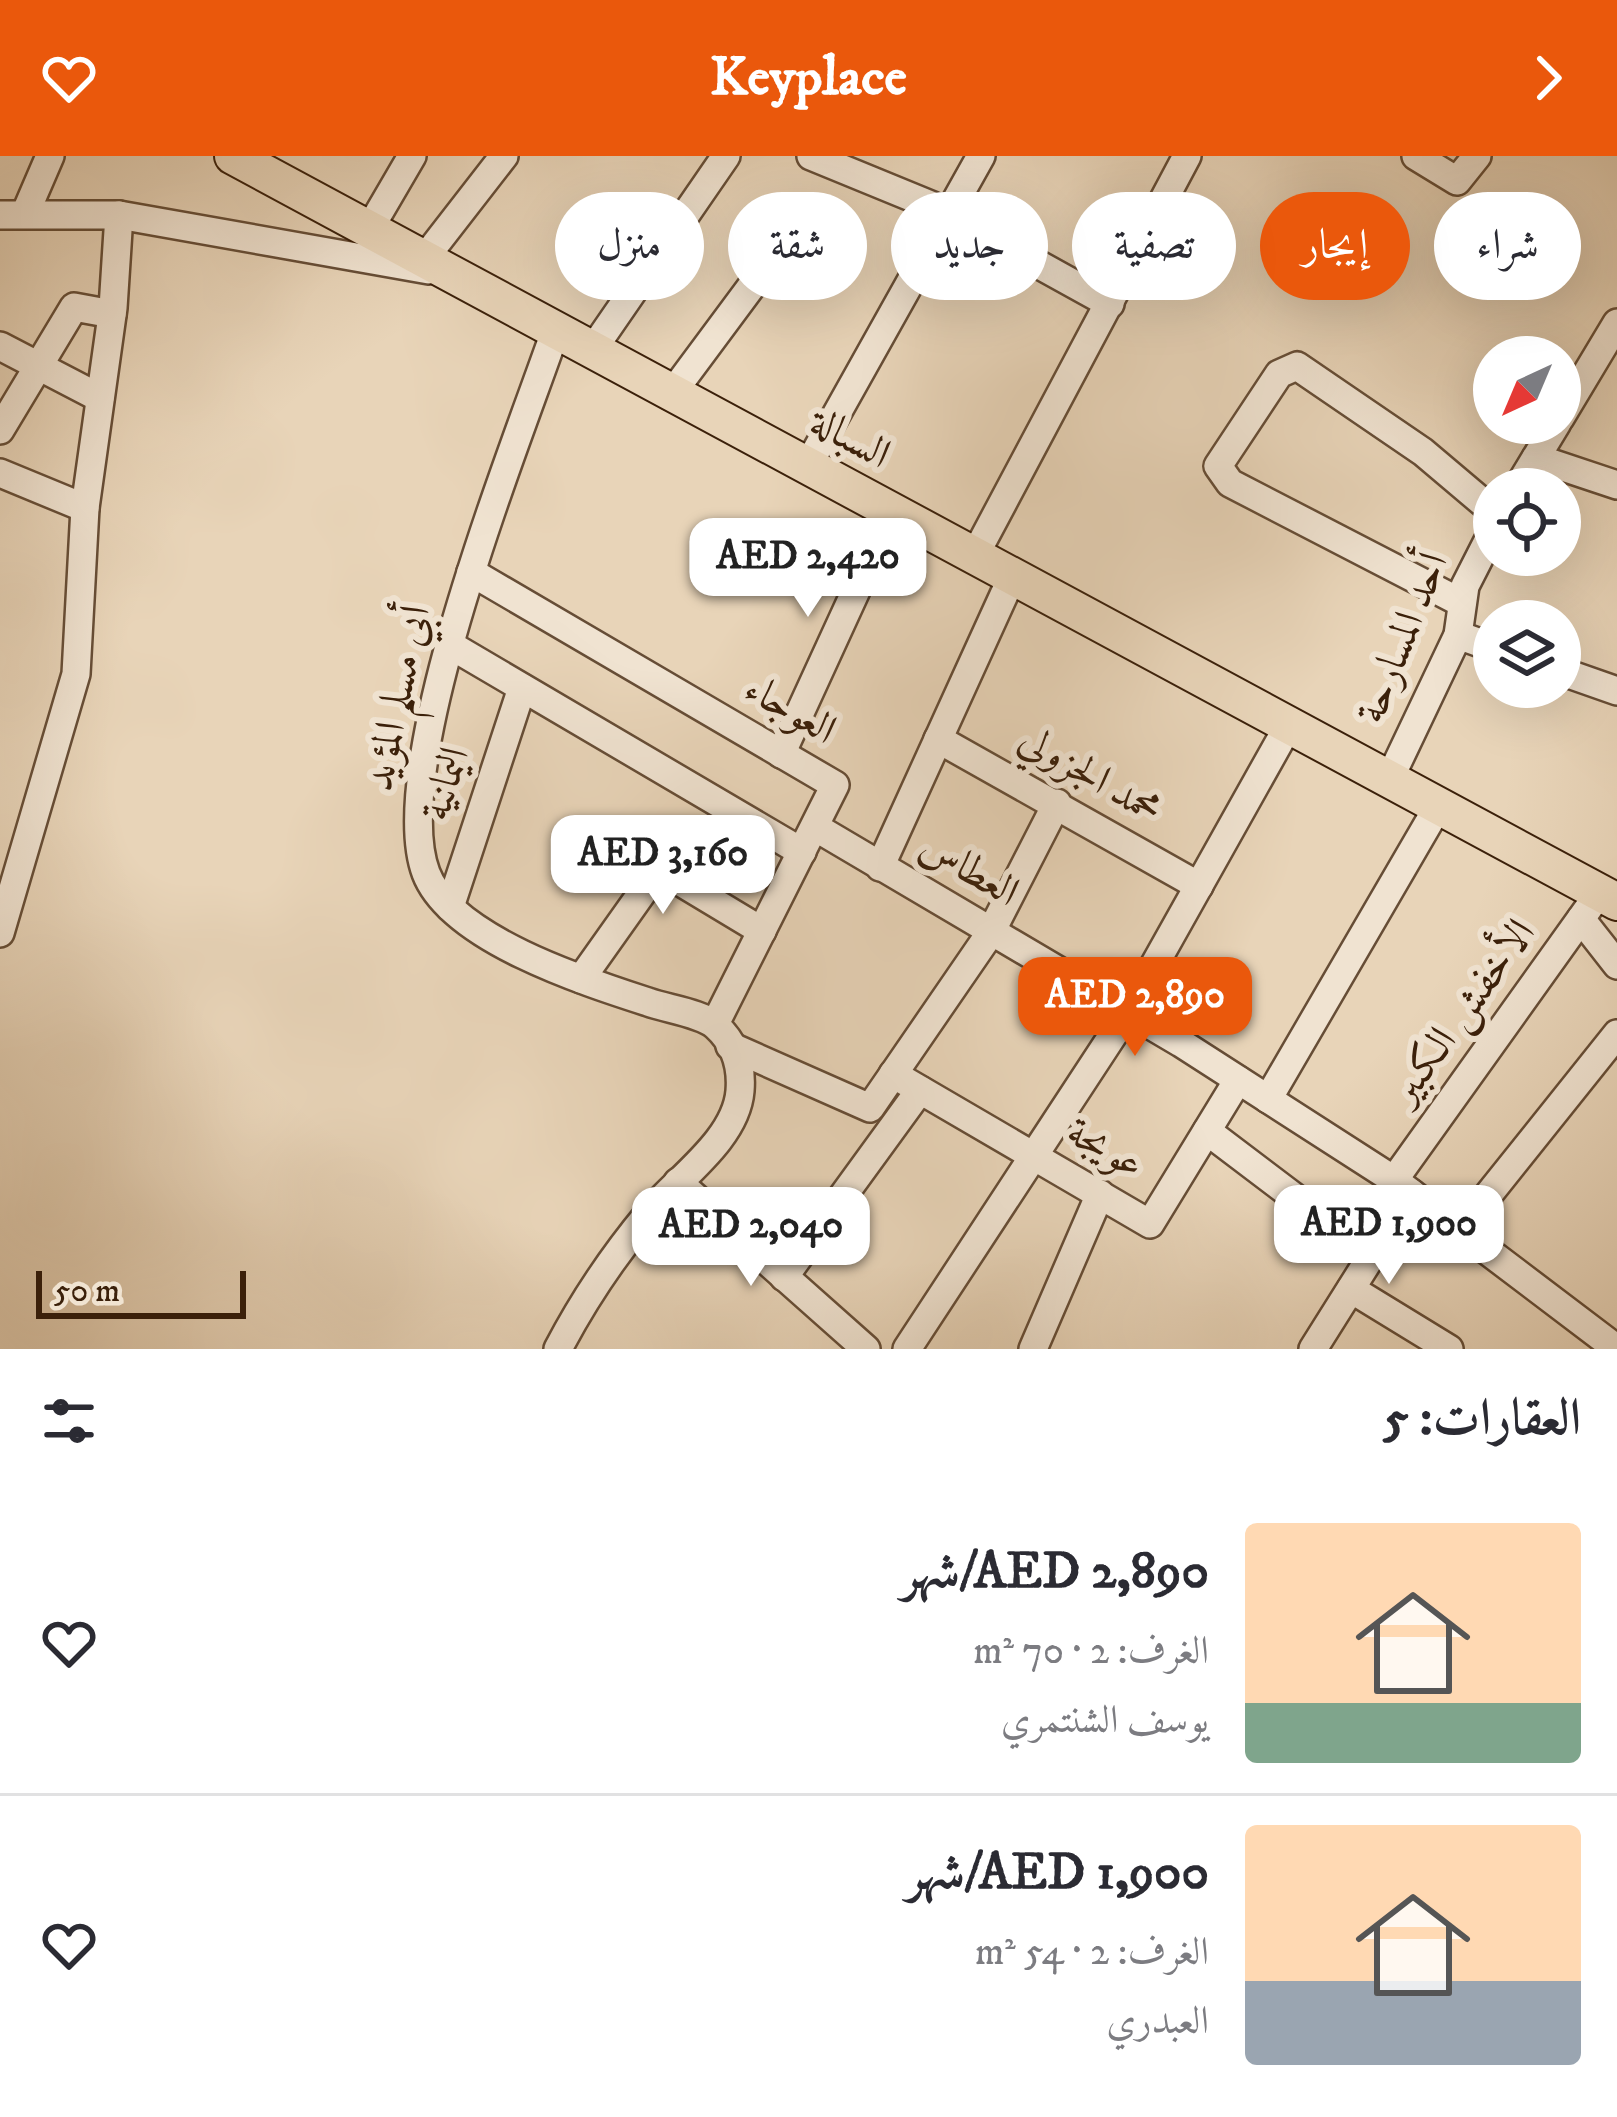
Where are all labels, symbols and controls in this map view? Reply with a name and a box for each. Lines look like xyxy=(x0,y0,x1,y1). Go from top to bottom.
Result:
icon: heart xyxy=(36,45,102,111)
text: Keyplace xyxy=(710,45,907,112)
icon: forward xyxy=(1515,45,1581,111)
chip: منزل xyxy=(555,192,704,300)
chip: شقة xyxy=(728,192,867,300)
chip: جديد xyxy=(891,192,1048,300)
chip: تصفية xyxy=(1072,192,1236,300)
chip: إيجار xyxy=(1260,192,1410,300)
chip: شراء xyxy=(1434,192,1581,300)
north arrow xyxy=(1473,336,1581,444)
map controls xyxy=(1473,336,1581,708)
street label: السبالة xyxy=(799,396,899,481)
button: locate xyxy=(1473,468,1581,576)
pin: AED 2,420 xyxy=(671,518,945,620)
text: AED 2,420 xyxy=(716,532,900,581)
street label: أحد المسارحة xyxy=(1341,543,1461,731)
street label: أبي مسلم المؤيد xyxy=(348,599,457,798)
button: layers xyxy=(1473,600,1581,708)
street label: العوجاء xyxy=(735,663,845,757)
street label: محمد الجزولي xyxy=(1007,713,1171,841)
street label: اليمانية xyxy=(410,741,482,827)
pin: AED 3,160 xyxy=(526,815,800,917)
street label: العطاس xyxy=(910,821,1028,919)
text: AED 3,160 xyxy=(578,829,748,878)
street label: الأخفش الكبير xyxy=(1373,907,1548,1118)
pin: AED 2,890 xyxy=(998,957,1272,1059)
text: AED 2,890 xyxy=(1045,971,1225,1020)
street label: عويجة xyxy=(1057,1106,1153,1192)
pin: AED 1,900 xyxy=(1252,1185,1526,1287)
pin: AED 2,040 xyxy=(614,1187,888,1289)
text: AED 1,900 xyxy=(1301,1199,1477,1248)
text: AED 2,040 xyxy=(659,1201,843,1250)
scale bar xyxy=(36,1265,246,1318)
text: 50 m xyxy=(54,1271,120,1312)
text: العقارات: 5 xyxy=(1383,1387,1581,1451)
icon: filters xyxy=(36,1388,102,1454)
text: AED 2,890/شهر xyxy=(901,1540,1209,1604)
icon: home xyxy=(1341,1571,1485,1715)
icon: heart xyxy=(36,1610,102,1676)
text: الغرف: 2 · 70 m² xyxy=(973,1627,1209,1676)
text: يوسف الشنتمري xyxy=(1001,1696,1209,1745)
text: AED 1,900/شهر xyxy=(906,1841,1209,1905)
icon: home xyxy=(1341,1873,1485,2017)
icon: heart xyxy=(36,1912,102,1978)
text: الغرف: 2 · 54 m² xyxy=(975,1928,1209,1977)
text: العبدري xyxy=(1106,1997,1209,2046)

